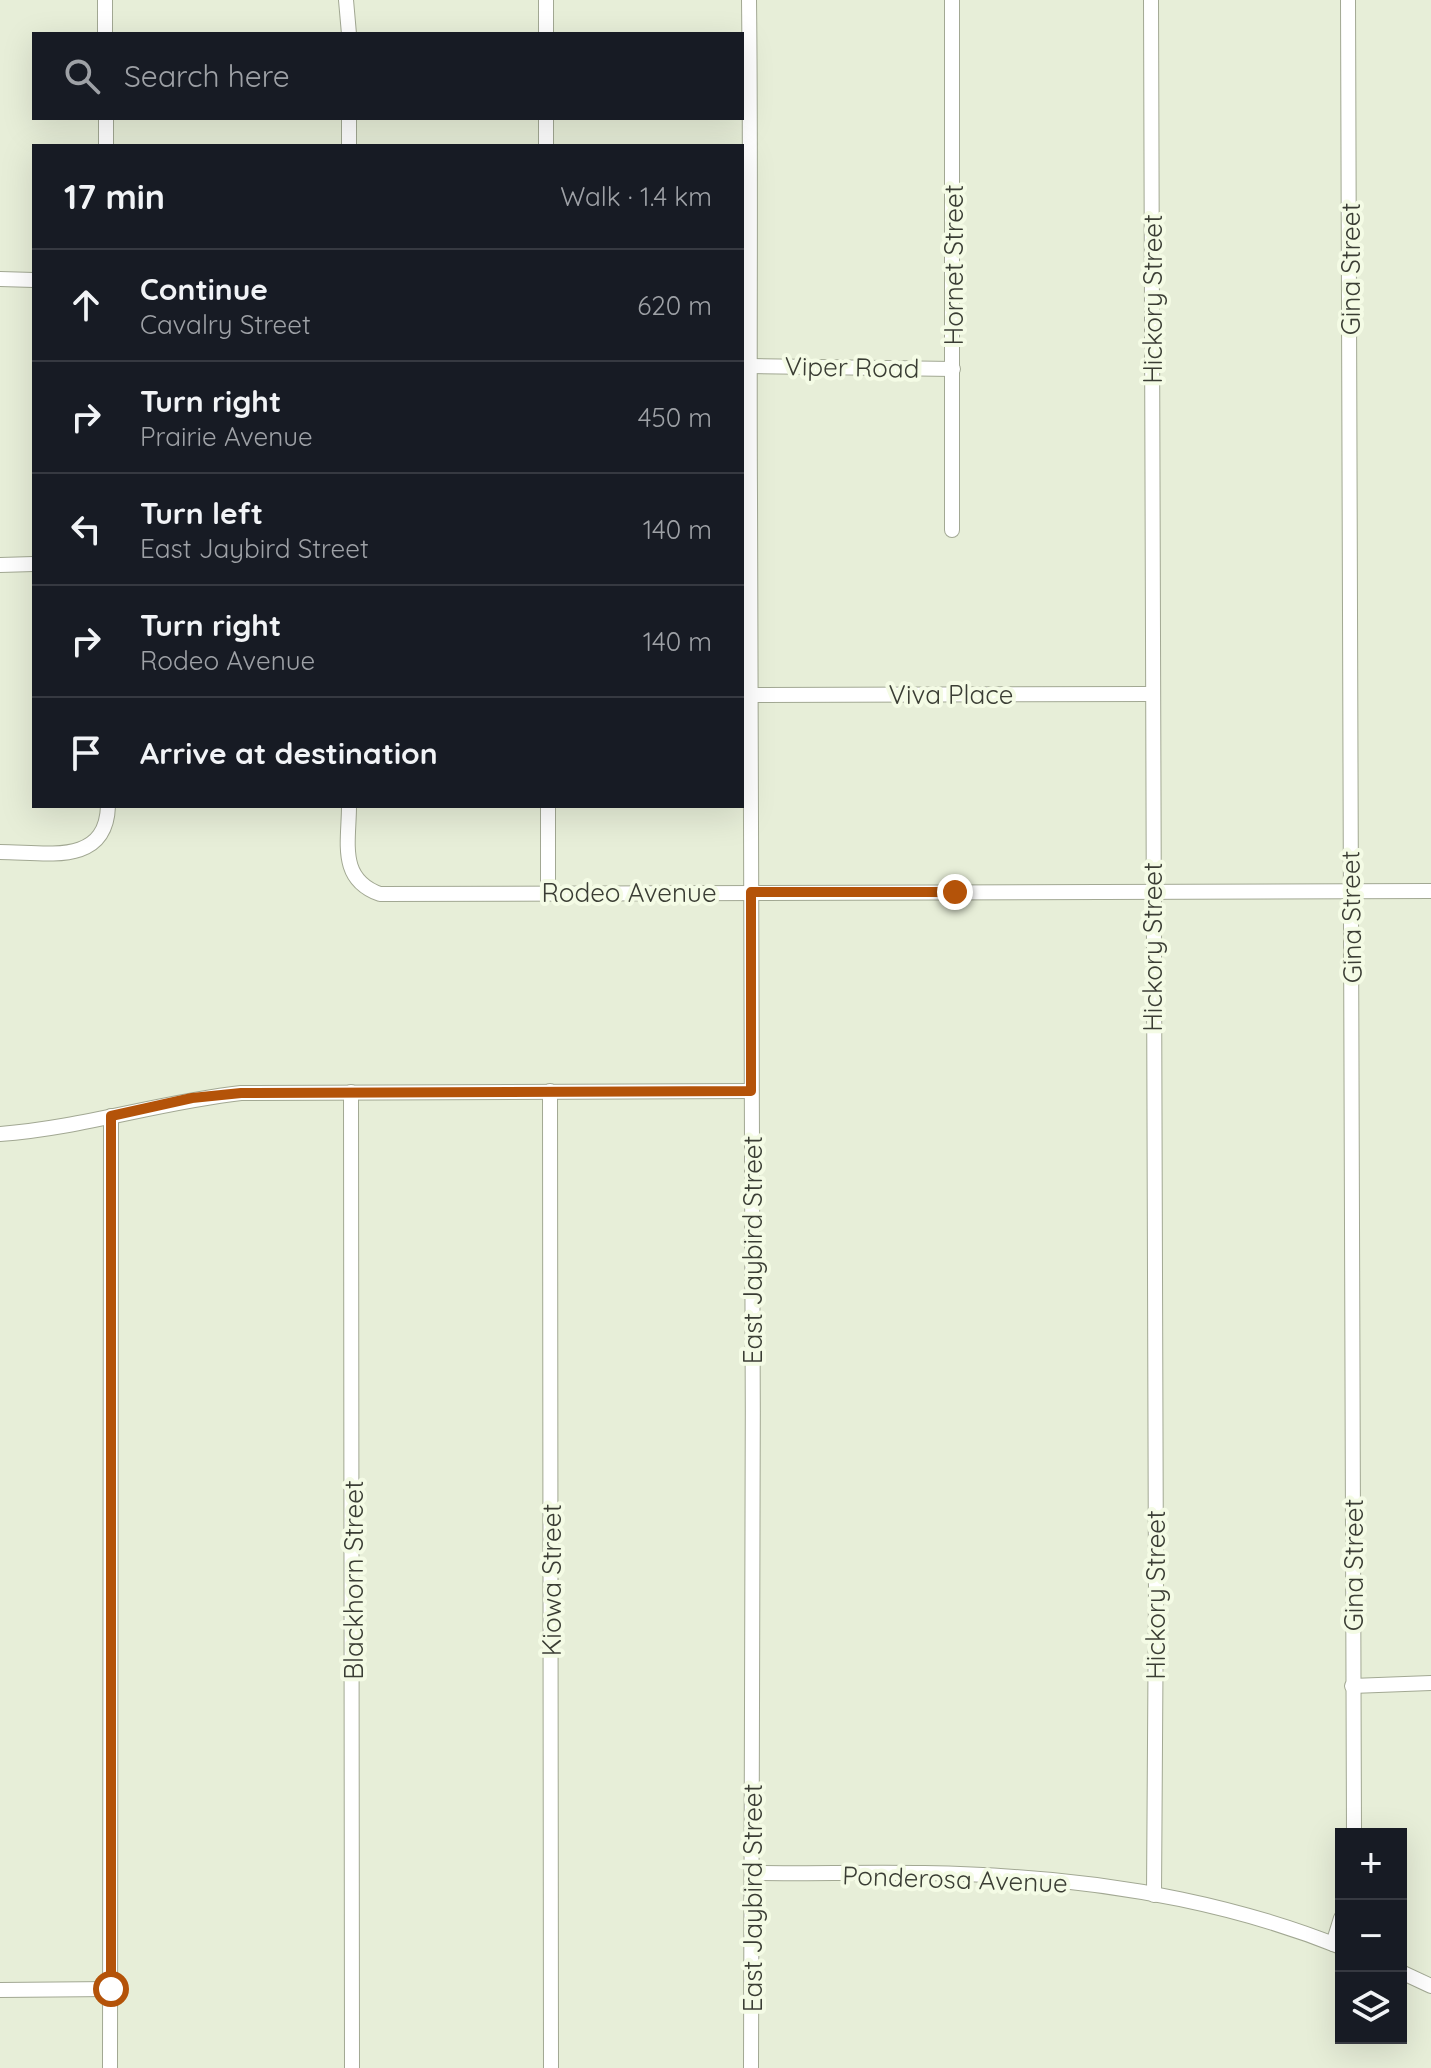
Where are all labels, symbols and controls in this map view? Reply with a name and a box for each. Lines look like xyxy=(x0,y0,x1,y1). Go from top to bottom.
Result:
search box xyxy=(32,32,744,120)
icon: search xyxy=(60,54,104,98)
text: Search here xyxy=(124,57,290,95)
text: 17 min xyxy=(64,175,165,218)
text: Walk · 1.4 km xyxy=(560,180,712,213)
street label: Hornet Street xyxy=(937,184,970,346)
street label: Gina Street xyxy=(1334,203,1367,335)
street label: Hickory Street xyxy=(1136,214,1169,384)
text: Continue xyxy=(140,270,268,308)
icon: ahead xyxy=(64,283,108,327)
text: 620 m xyxy=(637,289,712,322)
text: Cavalry Street xyxy=(140,308,311,341)
street label: Viper Road xyxy=(784,349,920,385)
text: Turn right xyxy=(140,382,281,420)
icon: right xyxy=(64,395,108,439)
text: 450 m xyxy=(638,401,712,434)
text: Prairie Avenue xyxy=(140,420,313,453)
text: Turn left xyxy=(140,494,263,532)
icon: left xyxy=(64,507,108,551)
text: 140 m xyxy=(643,513,712,546)
text: East Jaybird Street xyxy=(140,532,369,565)
text: Turn right xyxy=(140,606,281,644)
icon: right xyxy=(64,619,108,663)
text: 140 m xyxy=(643,625,712,658)
text: Rodeo Avenue xyxy=(140,644,315,677)
street label: Viva Place xyxy=(889,678,1013,711)
icon: arrive xyxy=(64,731,108,775)
text: Arrive at destination xyxy=(140,734,438,772)
street label: Gina Street xyxy=(1333,850,1369,984)
street label: Hickory Street xyxy=(1136,862,1169,1032)
route end xyxy=(937,874,973,910)
street label: Rodeo Avenue xyxy=(541,876,717,909)
street label: East Jaybird Street xyxy=(736,1136,769,1364)
street label: Blackhorn Street xyxy=(337,1480,370,1680)
street label: Gina Street xyxy=(1337,1499,1370,1631)
street label: Kiowa Street xyxy=(535,1504,568,1656)
street label: Hickory Street xyxy=(1139,1510,1172,1680)
street label: East Jaybird Street xyxy=(736,1784,769,2012)
map controls xyxy=(1335,1828,1407,2044)
button: + xyxy=(1335,1828,1407,1900)
street label: Ponderosa Avenue xyxy=(842,1859,1068,1899)
button: − xyxy=(1335,1900,1407,1972)
route start xyxy=(93,1971,129,2007)
button: layers xyxy=(1335,1972,1407,2044)

